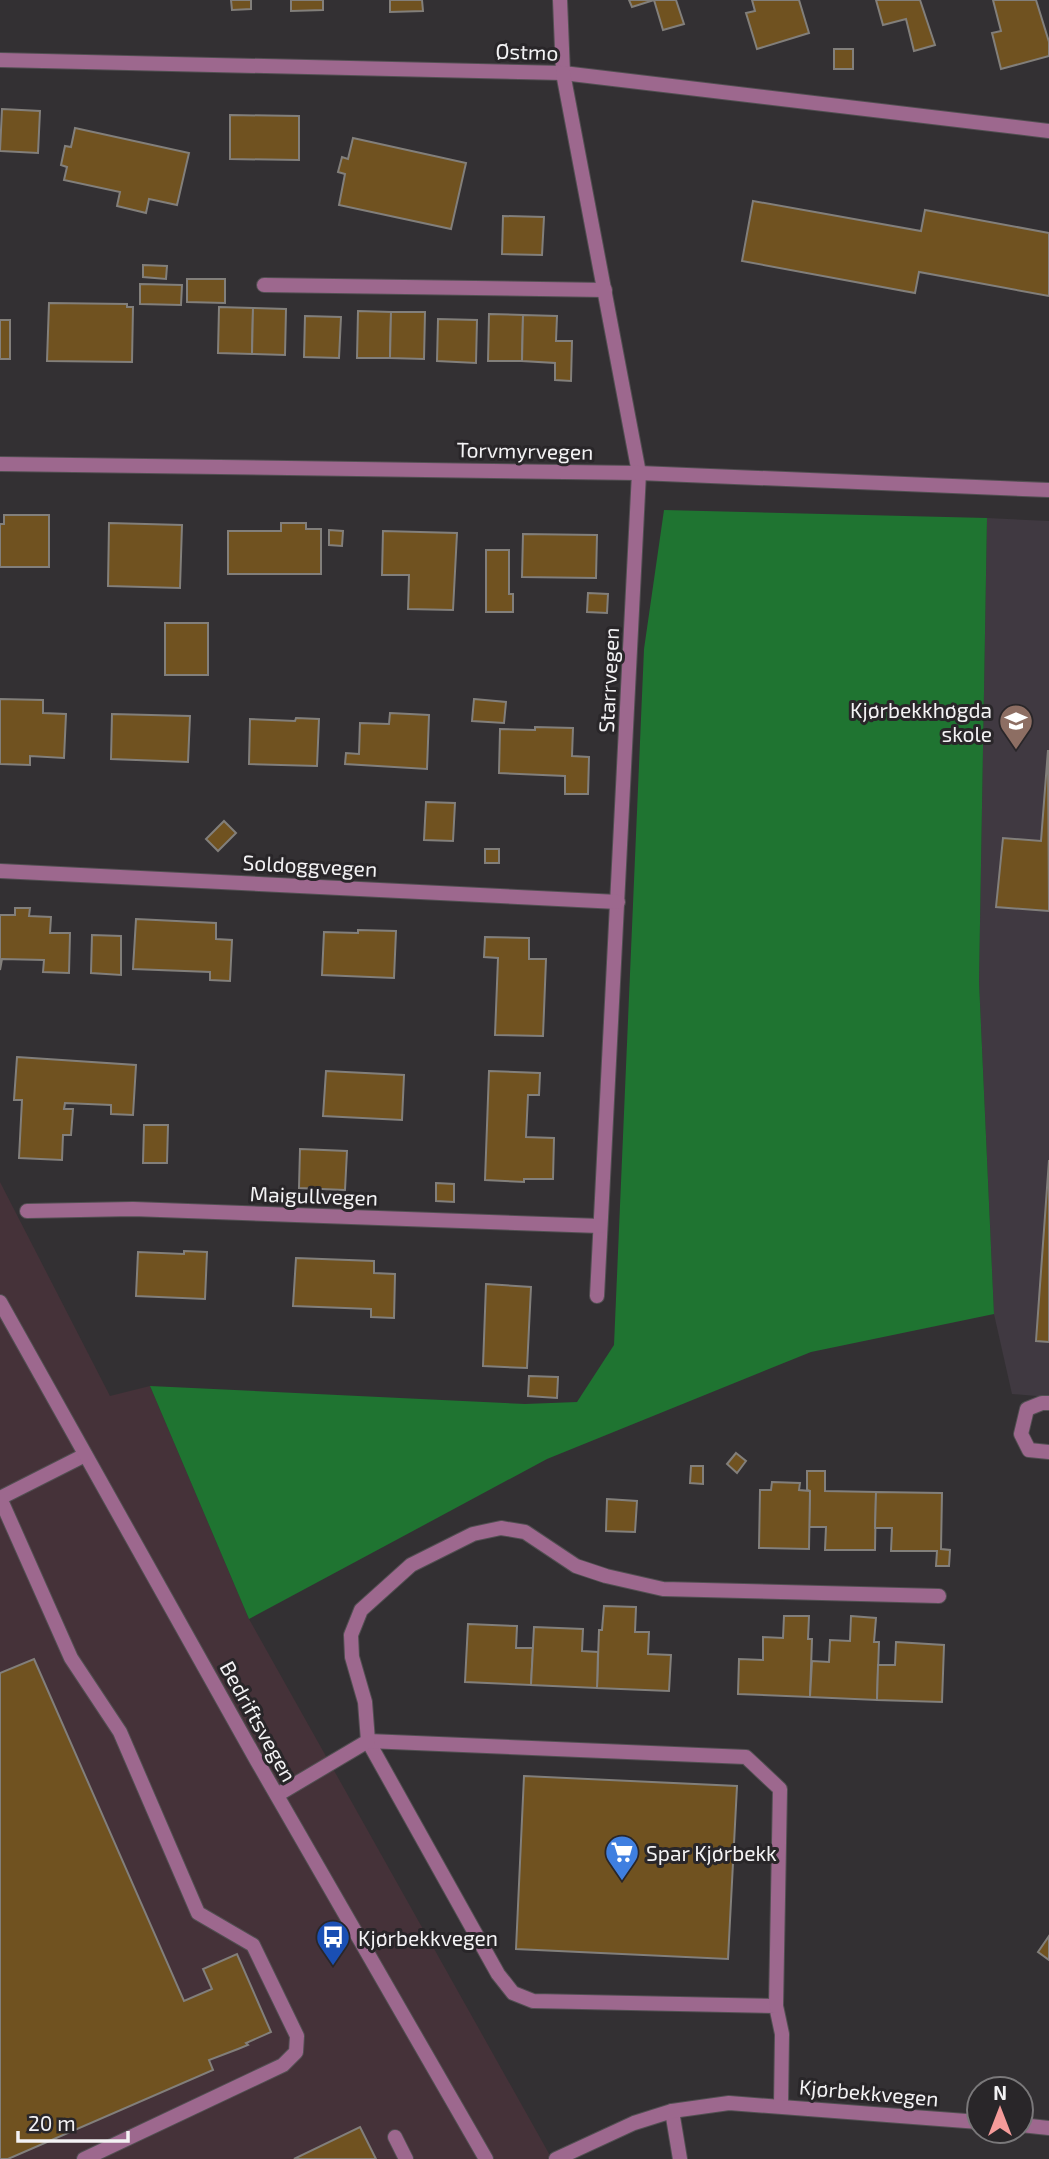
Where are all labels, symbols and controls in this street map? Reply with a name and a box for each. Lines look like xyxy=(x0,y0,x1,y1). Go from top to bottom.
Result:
street label: Østmo xyxy=(495,37,559,65)
street label: Torvmyrvegen xyxy=(456,436,594,464)
street label: Starrvegen xyxy=(593,627,623,733)
place label: Kjørbekkhøgda skole xyxy=(850,697,992,746)
school or university icon: Kjørbekkhøgda skole xyxy=(997,702,1035,751)
street label: Soldoggvegen xyxy=(242,849,378,881)
street label: Maigullvegen xyxy=(249,1180,379,1210)
street label: Bedriftsvegen xyxy=(216,1656,302,1786)
supermarket icon: Spar Kjørbekk xyxy=(603,1833,641,1882)
place label: Spar Kjørbekk xyxy=(646,1840,777,1866)
bus stop icon: Kjørbekkvegen xyxy=(314,1918,352,1967)
place label: Kjørbekkvegen xyxy=(358,1925,498,1951)
street label: Kjørbekkvegen xyxy=(798,2073,940,2112)
north arrow xyxy=(965,2075,1035,2145)
text: N xyxy=(993,2081,1007,2104)
scale bar xyxy=(18,2100,128,2144)
text: 20 m xyxy=(28,2110,76,2135)

